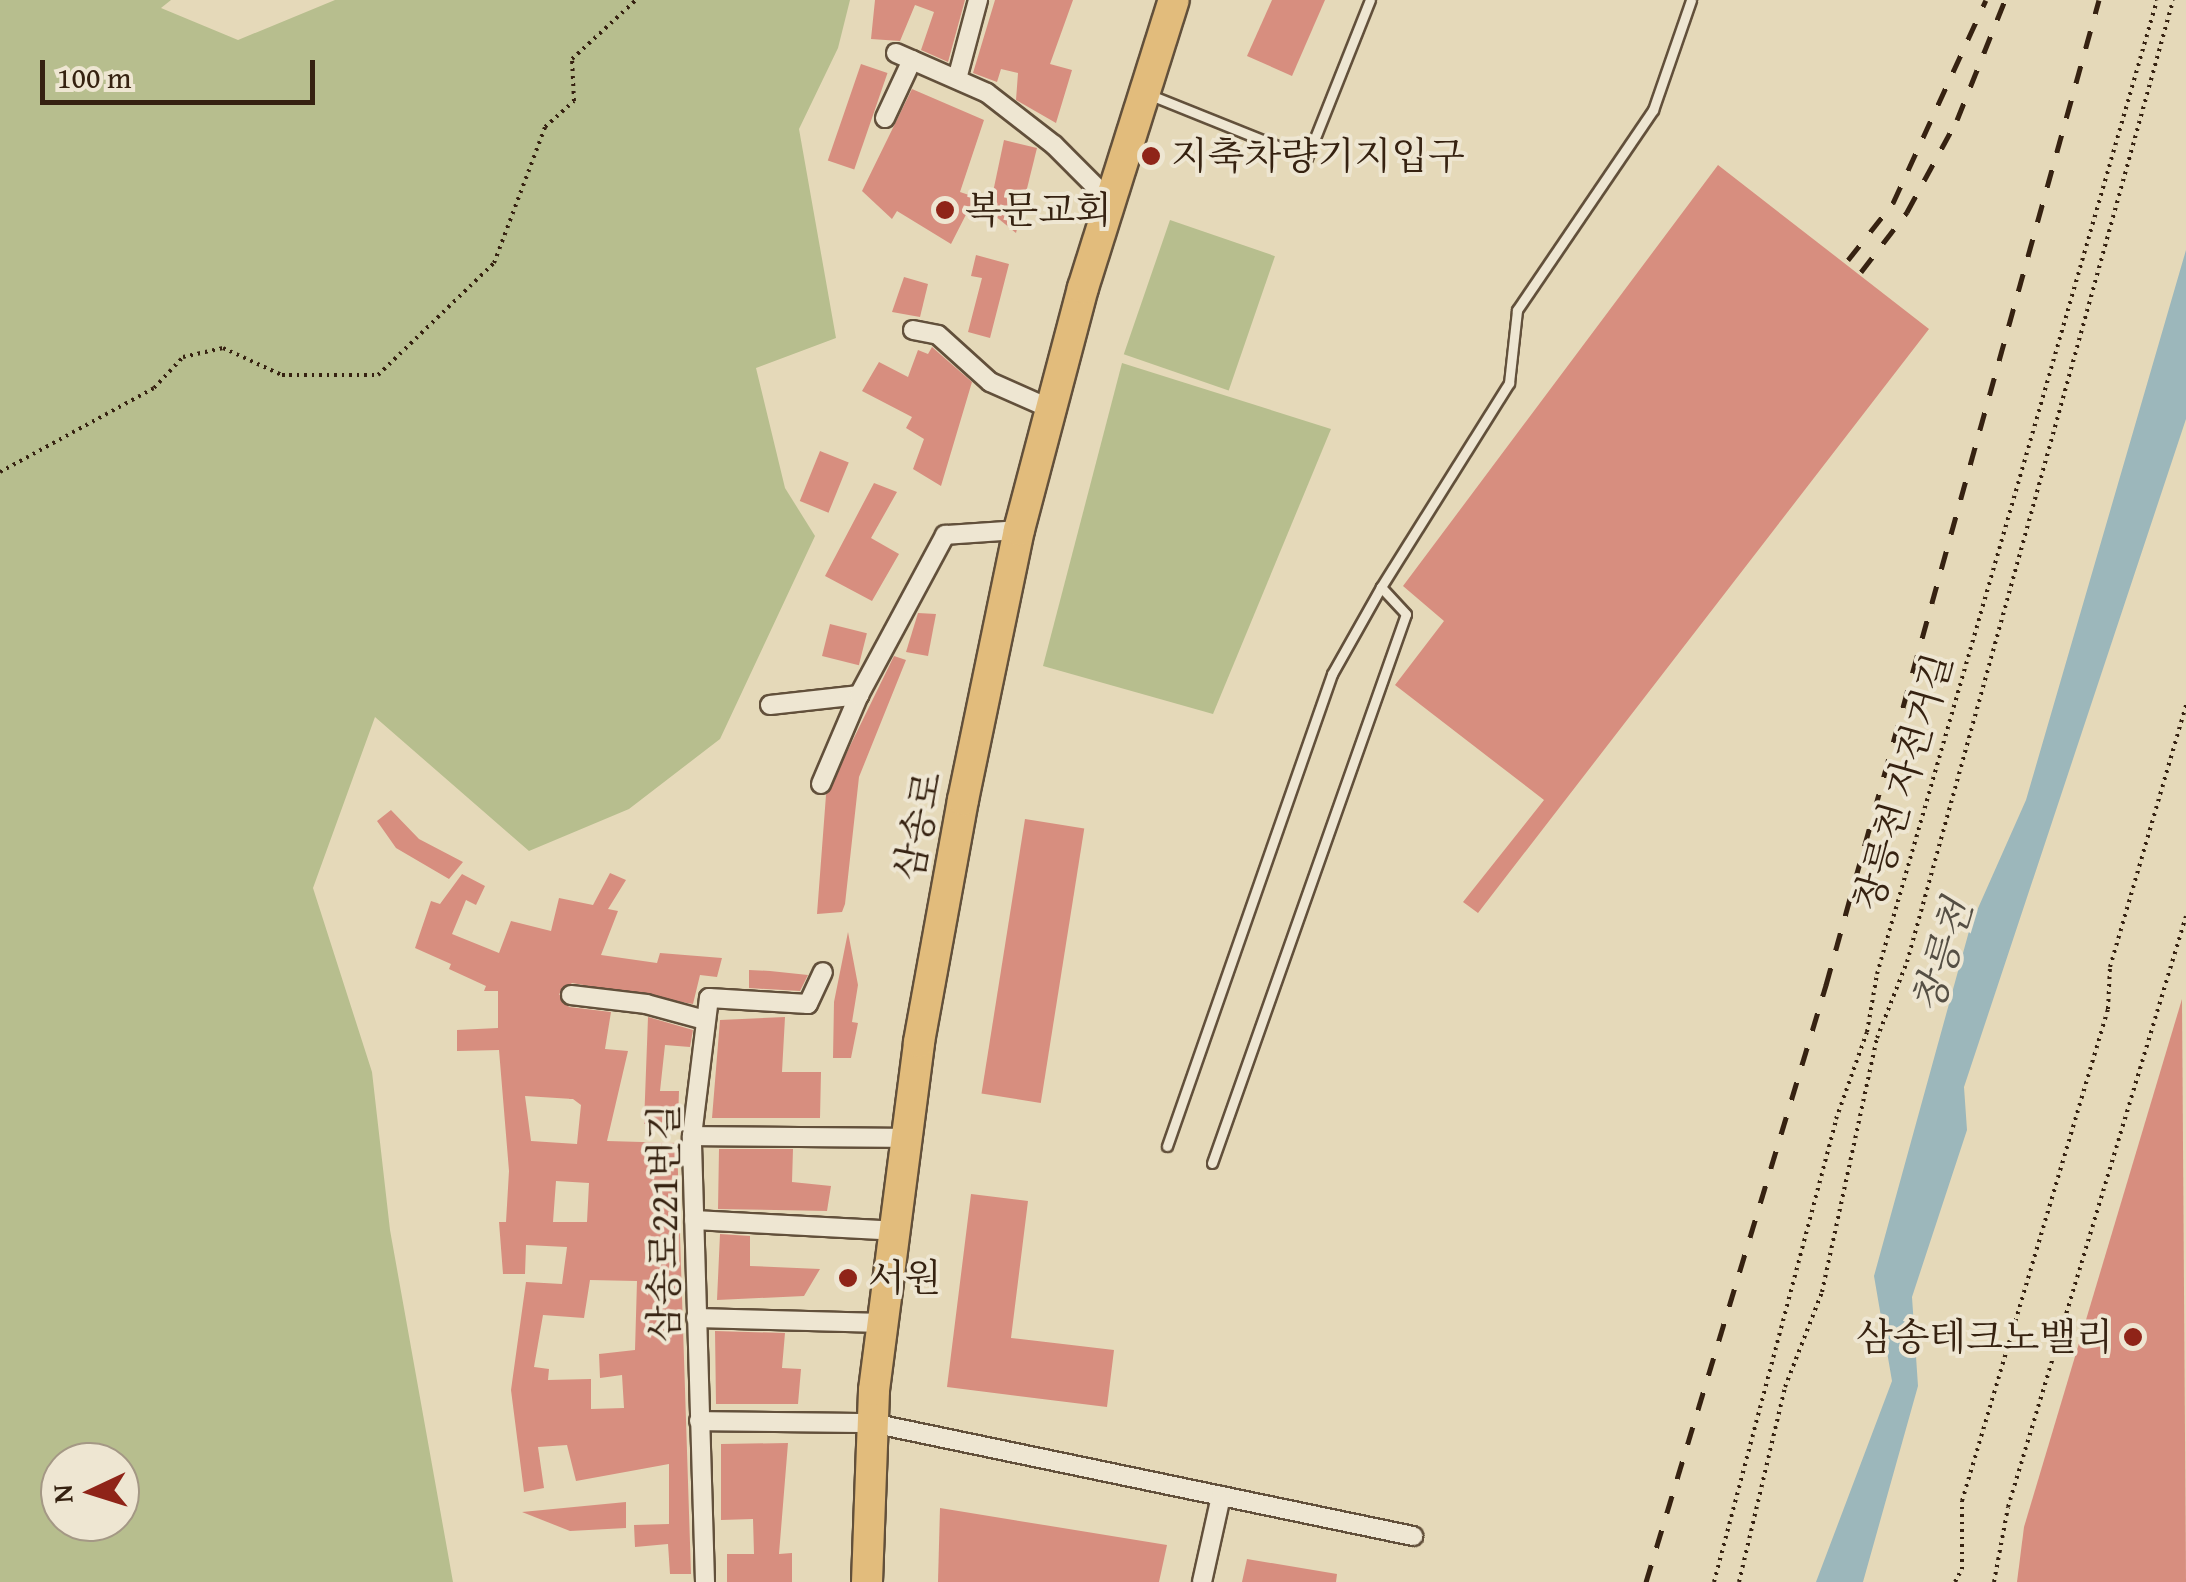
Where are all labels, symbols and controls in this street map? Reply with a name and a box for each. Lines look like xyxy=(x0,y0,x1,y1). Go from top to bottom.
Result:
scale bar xyxy=(45,40,320,102)
text: 100 m xyxy=(57,55,131,99)
place label: 지축차량기지입구 xyxy=(1171,133,1465,179)
marker: 지축차량기지입구 xyxy=(1140,145,1162,167)
place label: 복문교회 xyxy=(965,187,1112,233)
marker: 복문교회 xyxy=(934,199,956,221)
street label: 창릉천 자전거길 xyxy=(1845,648,1961,916)
street label: 삼송로 xyxy=(885,768,951,884)
water label: 창릉천 xyxy=(1902,894,1982,1018)
street label: 삼송로221번길 xyxy=(641,1104,687,1342)
place label: 서원 xyxy=(868,1255,941,1301)
marker: 서원 xyxy=(837,1267,859,1289)
place label: 삼송테크노밸리 xyxy=(1856,1314,2113,1360)
marker: 삼송테크노밸리 xyxy=(2122,1326,2144,1348)
north arrow xyxy=(40,1442,140,1542)
text: N xyxy=(40,1483,83,1505)

